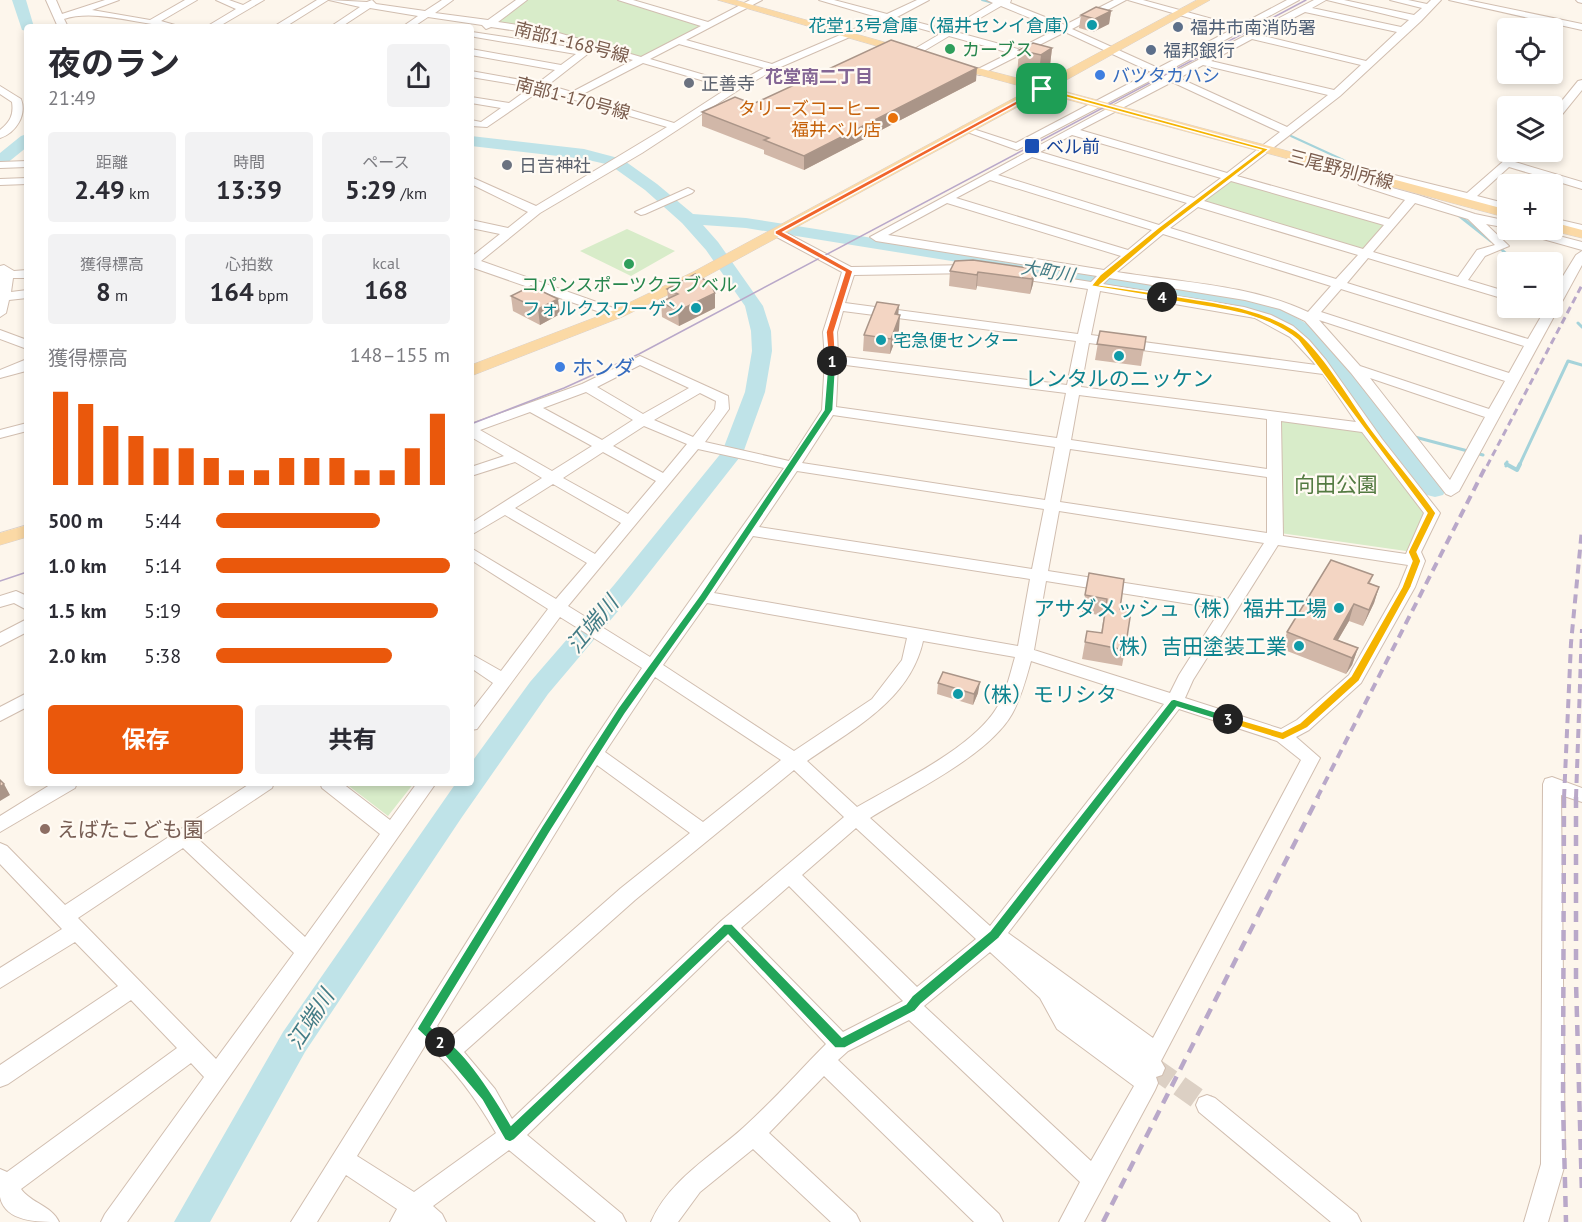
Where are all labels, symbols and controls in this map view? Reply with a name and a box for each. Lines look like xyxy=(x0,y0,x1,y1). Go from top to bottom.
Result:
place label: 花堂13号倉庫（福井センイ倉庫） xyxy=(808,14,1080,37)
place label: 福井市南消防署 xyxy=(1190,16,1316,39)
street label: 南部1-168号線 xyxy=(512,17,632,67)
marker: 花堂13号倉庫（福井センイ倉庫） xyxy=(1085,18,1099,32)
map controls xyxy=(1497,18,1563,318)
button: locate xyxy=(1497,18,1563,84)
marker: 福井市南消防署 xyxy=(1171,20,1185,34)
place label: カーブス xyxy=(962,38,1033,61)
place label: 福邦銀行 xyxy=(1163,39,1235,62)
text: 夜のラン xyxy=(48,41,180,84)
marker: カーブス xyxy=(943,42,957,56)
marker: 福邦銀行 xyxy=(1144,43,1158,57)
button: share xyxy=(387,44,450,107)
pin xyxy=(1016,63,1067,114)
place label: バツタカハシ xyxy=(1112,64,1220,87)
district label: 花堂南二丁目 xyxy=(765,65,873,88)
marker: バツタカハシ xyxy=(1093,68,1107,82)
street label: 南部1-170号線 xyxy=(513,72,633,124)
place label: 正善寺 xyxy=(701,72,755,95)
icon: arrive xyxy=(1025,72,1058,105)
marker: 正善寺 xyxy=(682,76,696,90)
text: 21:49 xyxy=(48,85,96,111)
button: layers xyxy=(1497,96,1563,162)
place label: タリーズコーヒー 福井ベル店 xyxy=(738,97,881,141)
marker: タリーズコーヒー 福井ベル店 xyxy=(886,111,900,125)
place label: ベル前 xyxy=(1046,135,1100,158)
marker: ベル前 xyxy=(1023,137,1041,155)
street label: 三尾野別所線 xyxy=(1286,144,1396,194)
text: 距離 xyxy=(96,152,128,172)
text: 時間 xyxy=(233,152,265,172)
text: ペース xyxy=(362,152,410,172)
place label: 日吉神社 xyxy=(519,154,591,177)
marker: 日吉神社 xyxy=(500,158,514,172)
text: 2.49 xyxy=(74,173,125,206)
text: 13:39 xyxy=(216,173,282,206)
text: 5:29 xyxy=(345,173,396,206)
button: + xyxy=(1497,174,1563,240)
text: km xyxy=(125,183,150,203)
text: /km xyxy=(396,183,427,203)
button: − xyxy=(1497,252,1563,318)
text: kcal xyxy=(372,253,400,273)
text: 獲得標高 xyxy=(80,254,144,274)
text: 心拍数 xyxy=(225,254,273,274)
water label: 大町川 xyxy=(1020,255,1078,287)
marker: コパンスポーツクラブベル xyxy=(622,257,636,271)
text: 168 xyxy=(364,273,408,306)
place label: コパンスポーツクラブベル xyxy=(521,273,737,296)
text: 8 xyxy=(96,275,111,308)
text: 164 xyxy=(210,275,254,308)
pin: 4 xyxy=(1147,282,1177,312)
text: m xyxy=(111,285,128,305)
text: bpm xyxy=(254,285,288,305)
text: 4 xyxy=(1157,287,1167,307)
place label: フォルクスワーゲン xyxy=(523,297,684,320)
marker: フォルクスワーゲン xyxy=(689,301,703,315)
place label: 宅急便センター xyxy=(893,329,1019,352)
marker: 宅急便センター xyxy=(874,333,888,347)
text: 148–155 m xyxy=(350,342,450,368)
text: 獲得標高 xyxy=(48,345,128,371)
pin: 1 xyxy=(817,346,847,376)
marker: レンタルのニッケン xyxy=(1112,349,1126,363)
text: 1 xyxy=(827,351,837,371)
place label: ホンダ xyxy=(572,354,635,381)
marker: ホンダ xyxy=(553,360,567,374)
place label: レンタルのニッケン xyxy=(1025,365,1213,392)
park label: 向田公園 xyxy=(1294,471,1378,498)
text: 500 m xyxy=(48,508,103,534)
text: 5:44 xyxy=(144,508,181,534)
text: 1.0 km xyxy=(48,553,107,579)
text: 5:14 xyxy=(144,553,181,579)
water label: 江端川 xyxy=(560,588,625,658)
place label: アサダメッシュ（株）福井工場 xyxy=(1034,595,1327,622)
text: 1.5 km xyxy=(48,598,107,624)
text: 5:19 xyxy=(144,598,181,624)
marker: アサダメッシュ（株）福井工場 xyxy=(1332,601,1346,615)
place label: （株）吉田塗装工業 xyxy=(1098,633,1287,660)
marker: （株）吉田塗装工業 xyxy=(1292,639,1306,653)
text: 2.0 km xyxy=(48,643,107,669)
text: 5:38 xyxy=(144,643,181,669)
place label: （株）モリシタ xyxy=(970,681,1117,708)
marker: （株）モリシタ xyxy=(951,687,965,701)
pin: 3 xyxy=(1213,704,1243,734)
button: 保存 xyxy=(48,705,243,774)
button: 共有 xyxy=(255,705,450,774)
text: 3 xyxy=(1223,709,1233,729)
place label: えばたこども園 xyxy=(57,816,204,843)
marker: えばたこども園 xyxy=(38,822,52,836)
water label: 江端川 xyxy=(280,982,341,1054)
pin: 2 xyxy=(425,1027,455,1057)
text: 2 xyxy=(435,1032,445,1052)

